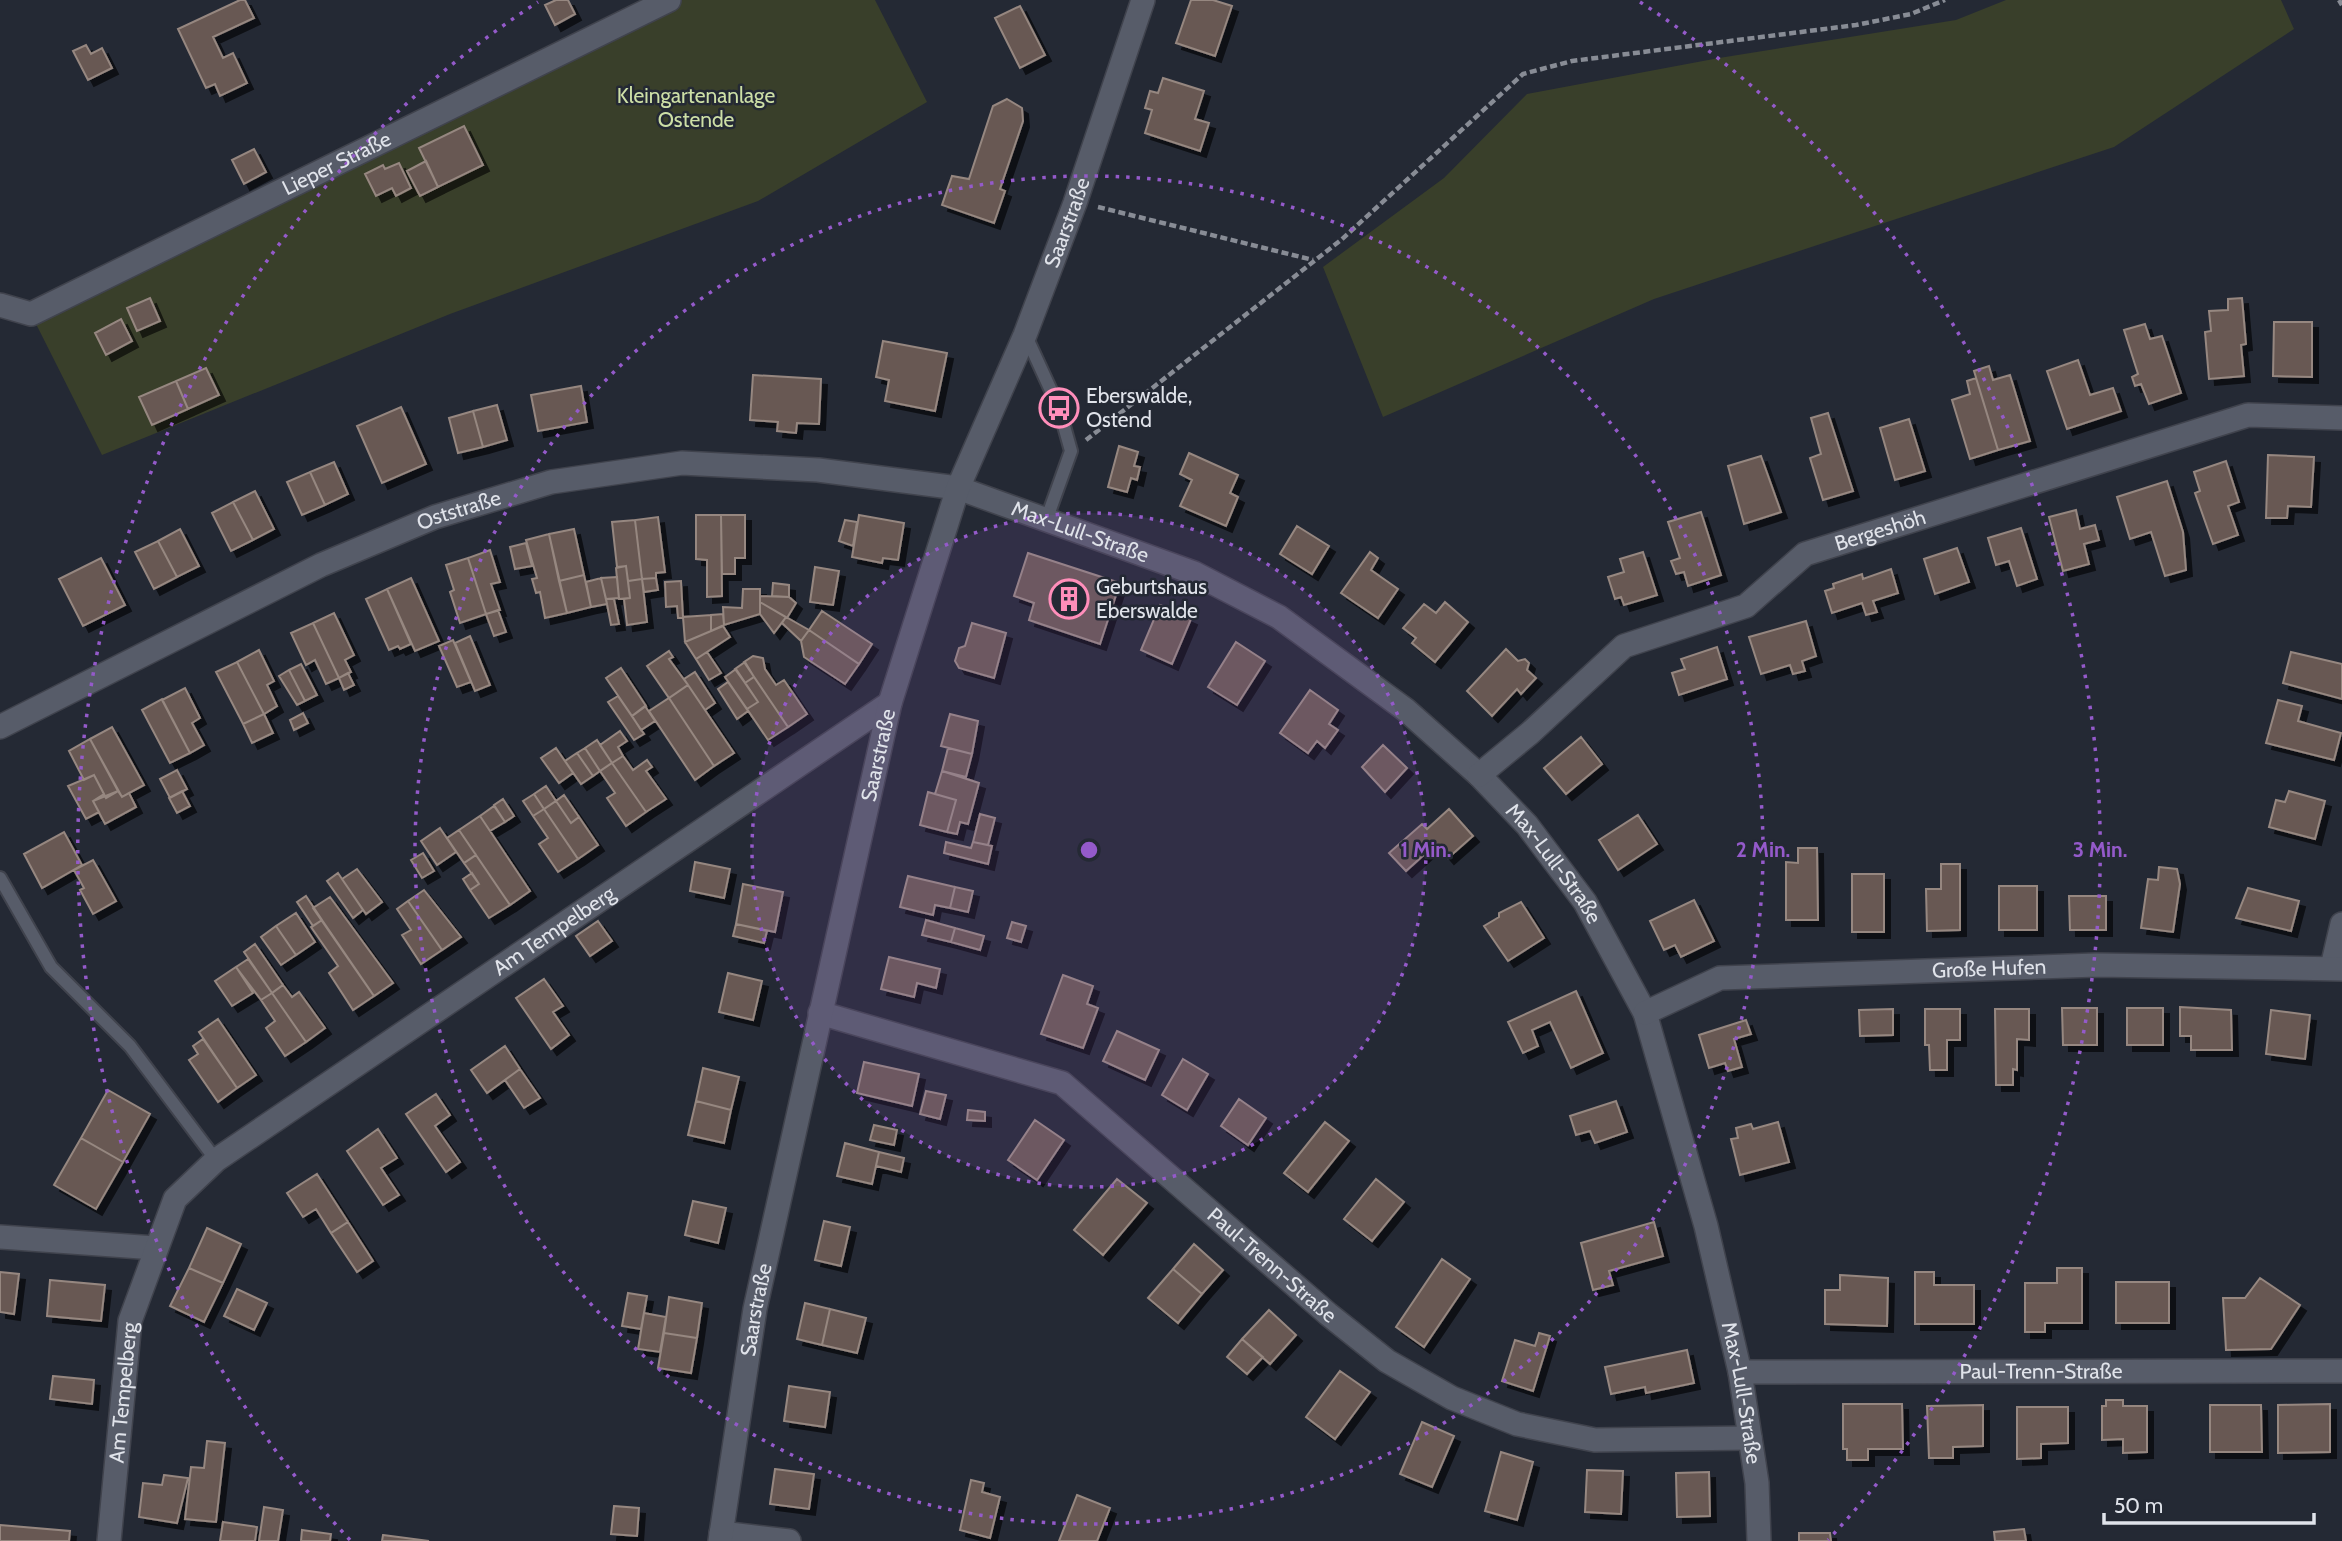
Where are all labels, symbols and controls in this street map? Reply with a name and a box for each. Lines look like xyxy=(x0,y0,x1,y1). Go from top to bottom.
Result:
park label: Kleingartenanlage Ostende xyxy=(617,83,775,132)
street label: Lieper Straße xyxy=(278,126,395,200)
street label: Saarstraße xyxy=(1039,174,1095,271)
place label: Eberswalde, Ostend xyxy=(1086,383,1192,432)
bus stop icon: Eberswalde, Ostend xyxy=(1038,387,1080,429)
street label: Oststraße xyxy=(413,485,504,535)
street label: Max-Lull-Straße xyxy=(1008,495,1153,568)
street label: Bergeshöh xyxy=(1831,504,1929,556)
place label: Geburtshaus Eberswalde xyxy=(1096,574,1207,623)
building icon: Geburtshaus Eberswalde xyxy=(1048,578,1090,620)
street label: Saarstraße xyxy=(855,706,900,804)
street label: Max-Lull-Straße xyxy=(1501,798,1607,928)
text: 1 Min. xyxy=(1400,837,1452,862)
text: 2 Min. xyxy=(1736,837,1790,862)
text: 3 Min. xyxy=(2073,837,2127,862)
centre of rings xyxy=(1077,838,1101,862)
street label: Am Tempelberg xyxy=(488,880,620,981)
street label: Große Hufen xyxy=(1932,954,2047,983)
street label: Paul-Trenn-Straße xyxy=(1203,1202,1342,1328)
street label: Saarstraße xyxy=(735,1261,777,1358)
street label: Max-Lull-Straße xyxy=(1717,1319,1767,1466)
street label: Am Tempelberg xyxy=(103,1320,142,1464)
street label: Paul-Trenn-Straße xyxy=(1960,1358,2123,1384)
scale bar xyxy=(2104,1482,2314,1526)
text: 50 m xyxy=(2114,1493,2163,1518)

